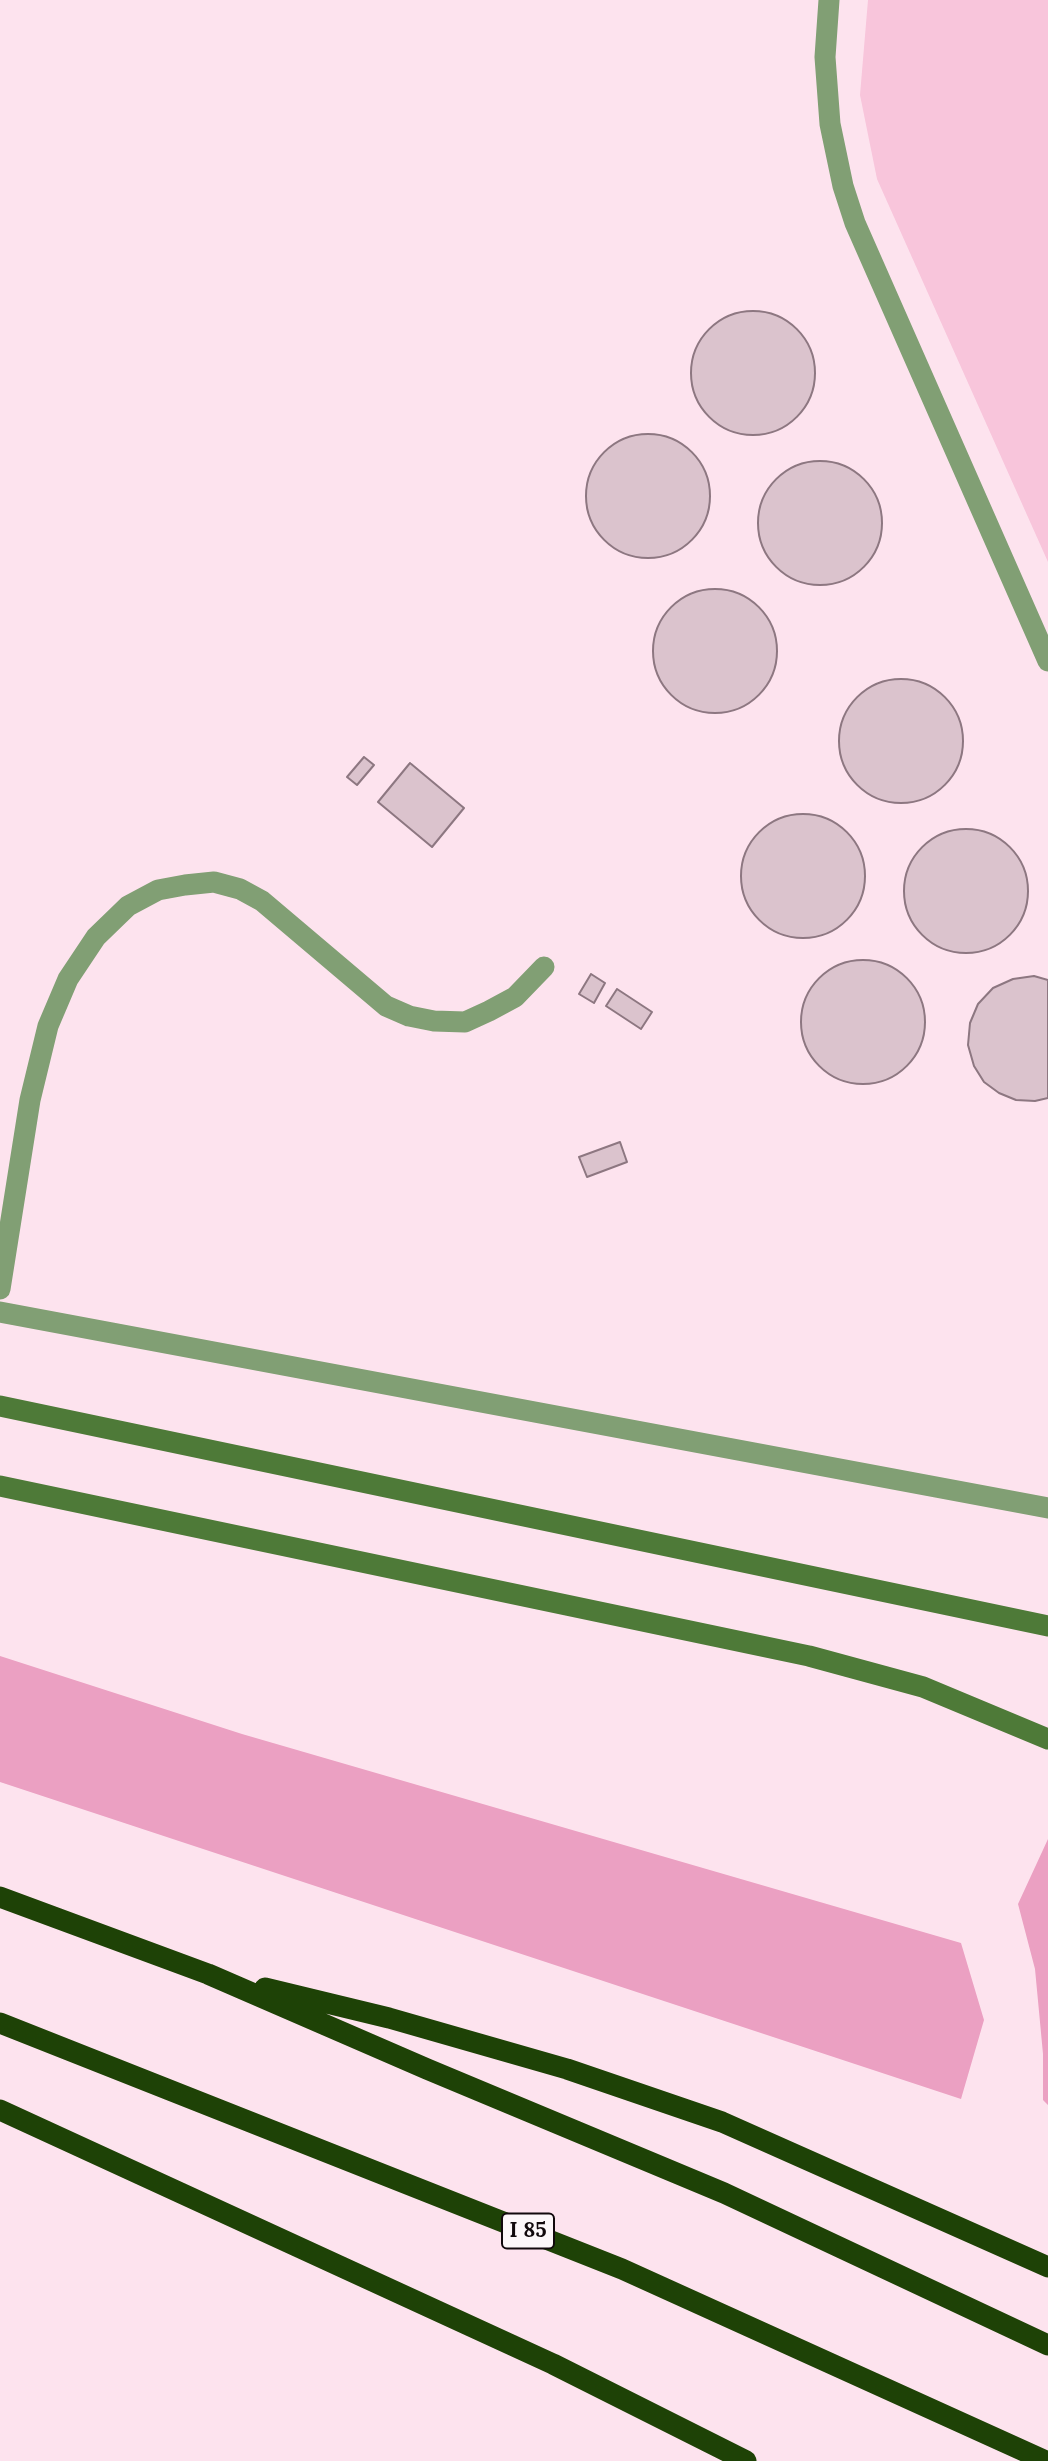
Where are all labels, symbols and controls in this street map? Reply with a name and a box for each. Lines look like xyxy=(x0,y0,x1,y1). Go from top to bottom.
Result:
road number: I 85 xyxy=(502,2214,554,2248)

